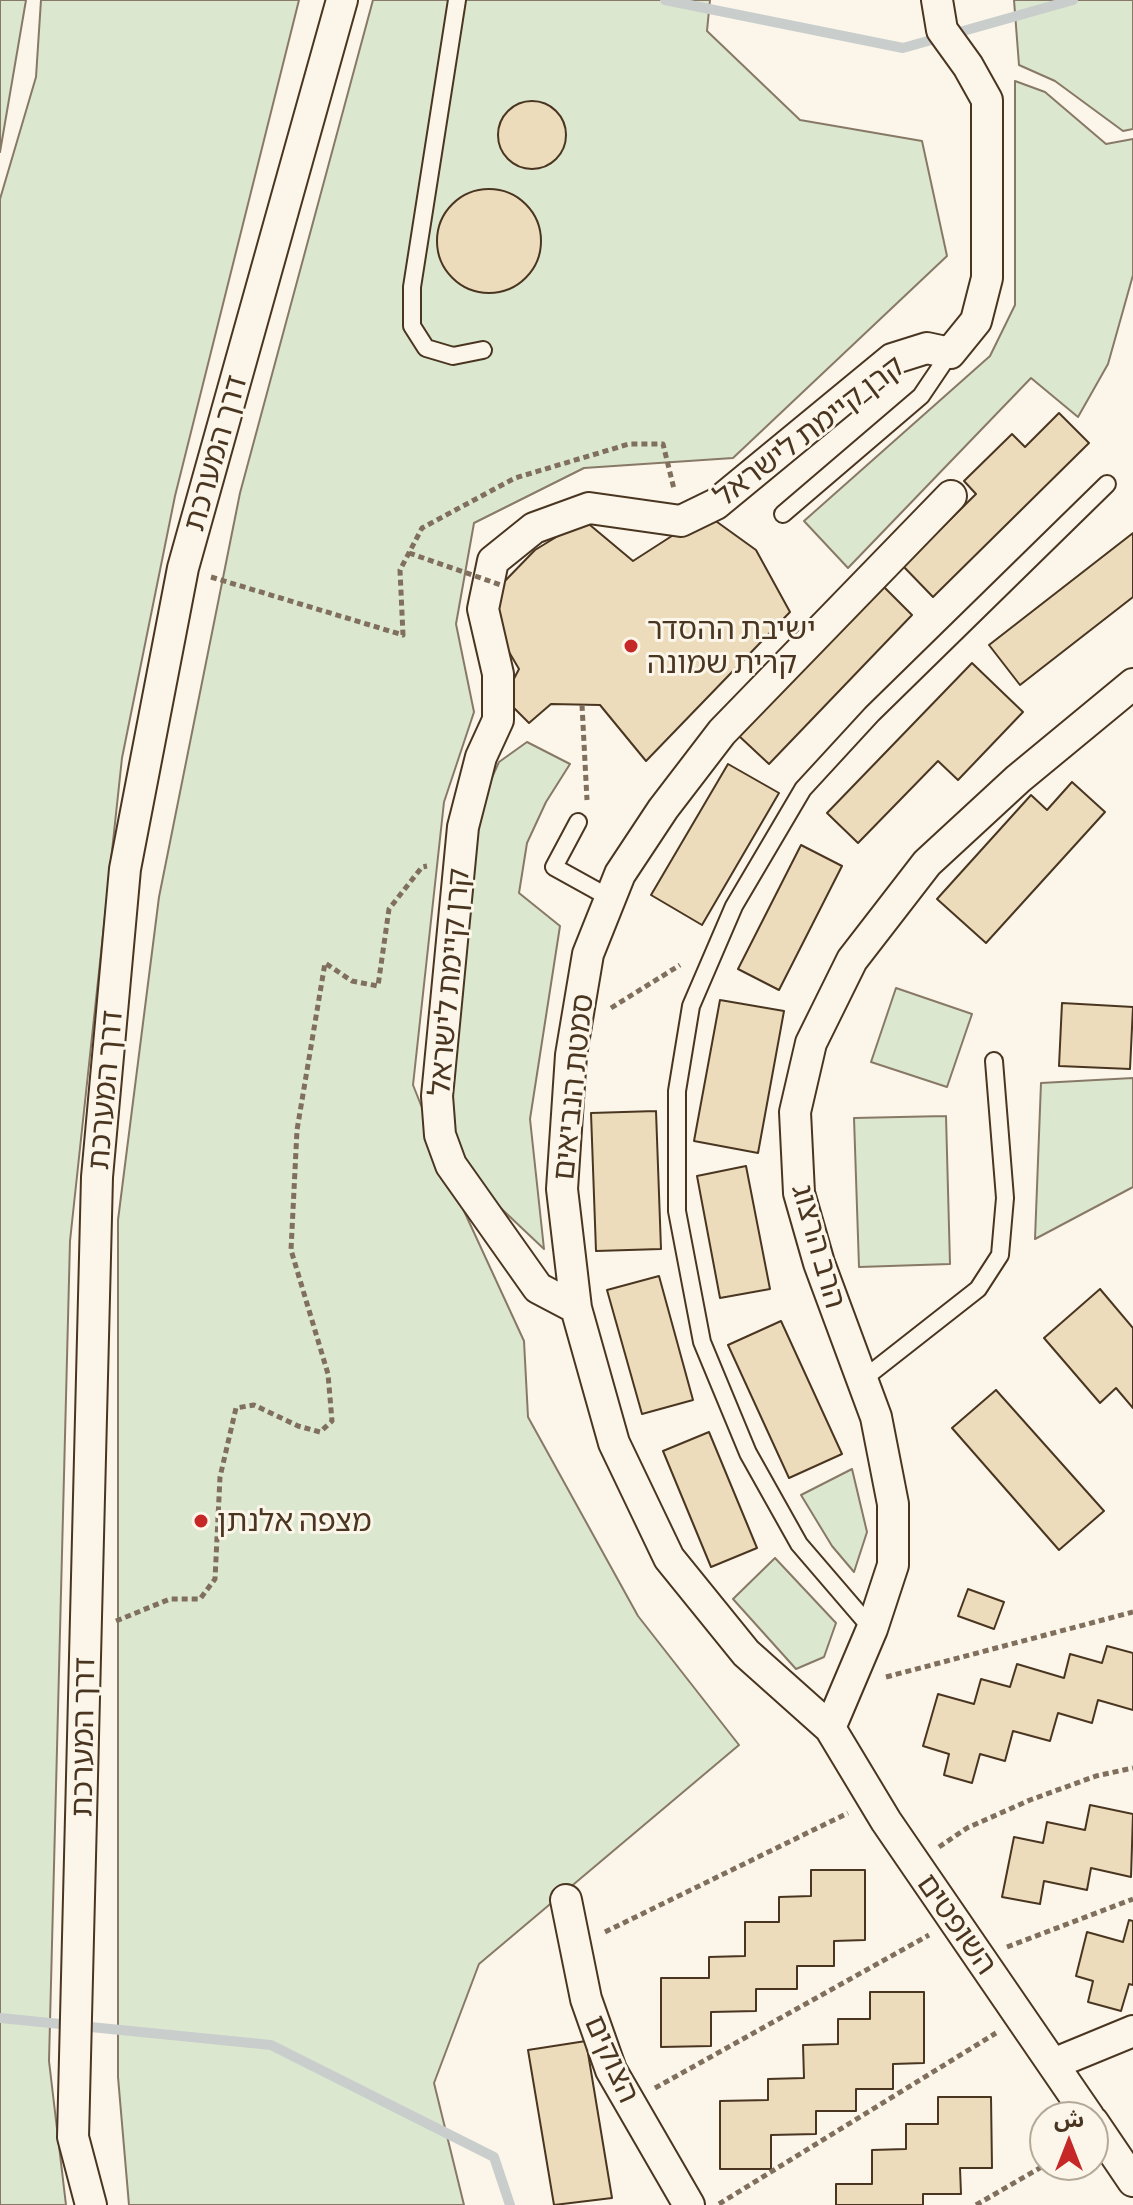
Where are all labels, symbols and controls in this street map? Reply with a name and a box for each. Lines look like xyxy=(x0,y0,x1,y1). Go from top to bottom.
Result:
street label: קרן קיימת לישראל xyxy=(707,348,911,514)
street label: דרך המערכת xyxy=(176,371,254,535)
place label: ישיבת ההסדר קרית שמונה xyxy=(647,611,816,682)
marker: ישיבת ההסדר קרית שמונה xyxy=(622,637,640,655)
street label: קרן קיימת לישראל xyxy=(421,866,477,1098)
street label: סמטת הנביאים xyxy=(545,992,601,1182)
street label: דרך המערכת xyxy=(80,1009,130,1171)
street label: הרב הרצוג xyxy=(784,1180,854,1312)
place label: מצפה אלנתן xyxy=(217,1503,371,1539)
marker: מצפה אלנתן xyxy=(192,1512,210,1530)
street label: דרך המערכת xyxy=(64,1657,102,1817)
street label: השופטים xyxy=(909,1867,1005,1981)
street label: הצוקים xyxy=(577,2010,647,2108)
north arrow xyxy=(1029,2101,1109,2181)
text: ش xyxy=(1054,2105,1084,2132)

